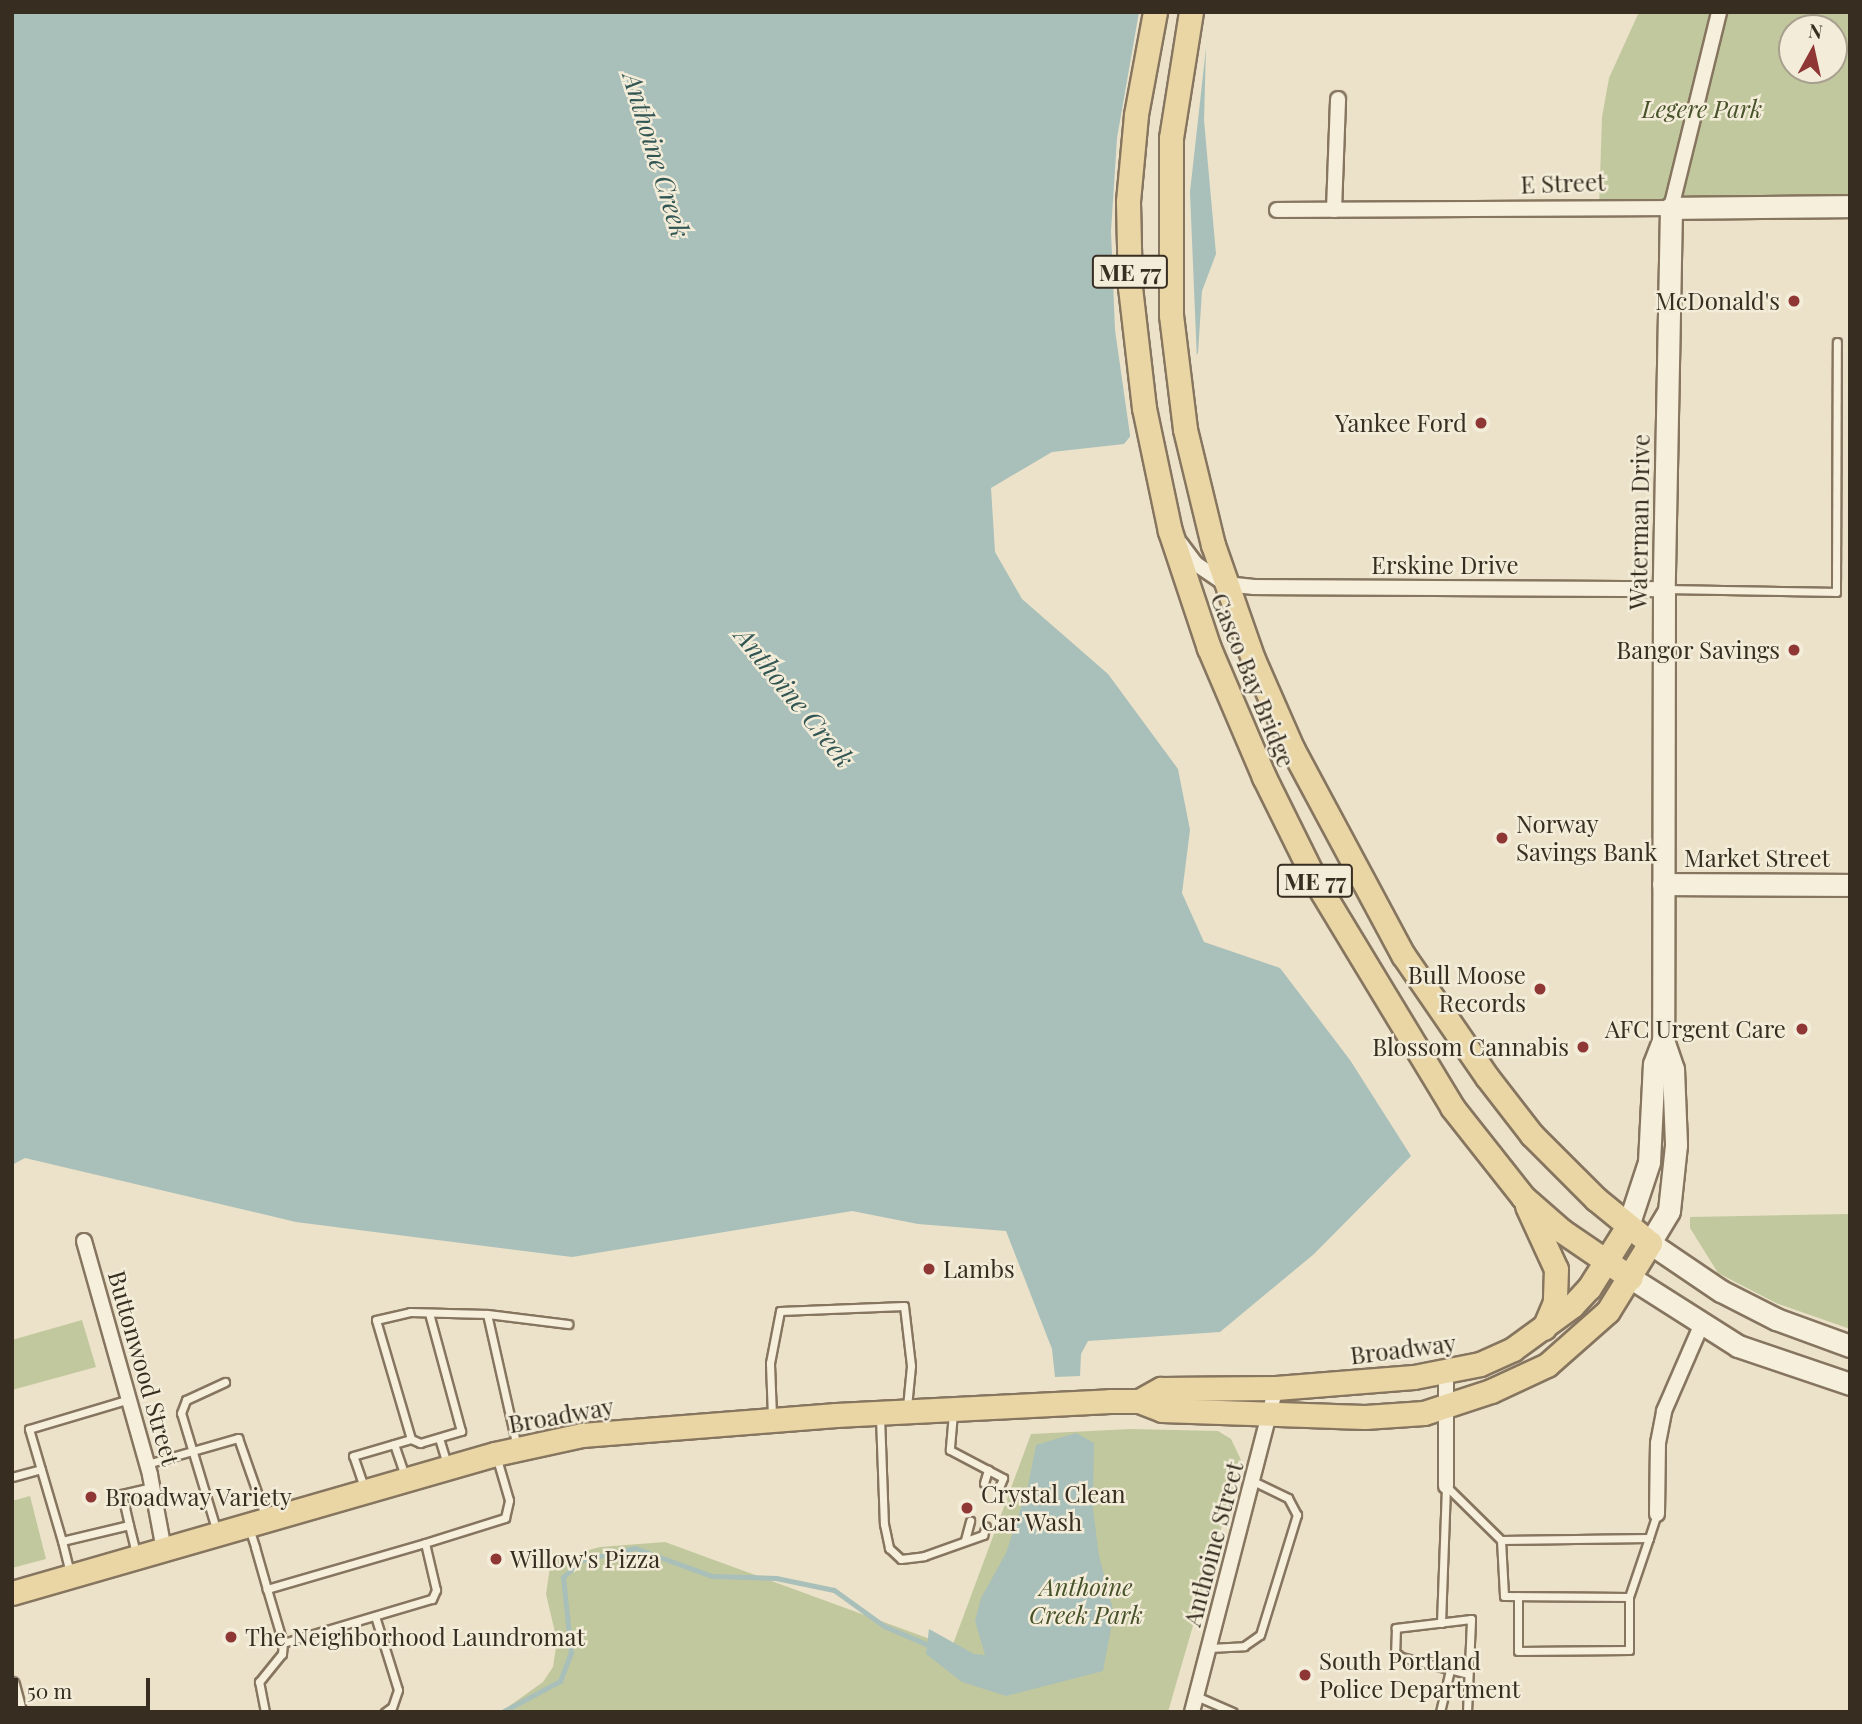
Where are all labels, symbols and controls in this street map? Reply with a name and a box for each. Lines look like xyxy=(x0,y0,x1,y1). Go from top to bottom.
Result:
north arrow xyxy=(1778,14,1848,84)
text: N xyxy=(1807,16,1824,44)
water label: Anthoine Creek xyxy=(617,69,697,241)
park label: Legere Park xyxy=(1642,95,1762,123)
street label: E Street xyxy=(1520,167,1606,199)
road number: ME 77 xyxy=(1092,252,1168,292)
place label: McDonald's xyxy=(1655,287,1780,315)
marker: McDonald's xyxy=(1786,293,1802,309)
place label: Yankee Ford xyxy=(1335,409,1467,437)
marker: Yankee Ford xyxy=(1473,415,1489,431)
street label: Waterman Drive xyxy=(1623,434,1655,610)
street label: Erskine Drive xyxy=(1371,551,1519,579)
street label: Casco Bay Bridge xyxy=(1205,588,1301,772)
water label: Anthoine Creek xyxy=(729,621,861,773)
place label: Bangor Savings xyxy=(1616,636,1780,664)
marker: Bangor Savings xyxy=(1786,642,1802,658)
place label: Norway Savings Bank xyxy=(1516,810,1657,866)
marker: Norway Savings Bank xyxy=(1494,830,1510,846)
street label: Market Street xyxy=(1684,844,1830,872)
road number: ME 77 xyxy=(1276,862,1354,900)
place label: Bull Moose Records xyxy=(1408,961,1526,1017)
marker: Bull Moose Records xyxy=(1532,981,1548,997)
place label: AFC Urgent Care xyxy=(1605,1015,1786,1043)
marker: AFC Urgent Care xyxy=(1792,1019,1812,1039)
place label: Blossom Cannabis xyxy=(1372,1033,1569,1061)
marker: Blossom Cannabis xyxy=(1575,1039,1591,1055)
place label: Lambs xyxy=(943,1255,1015,1283)
marker: Lambs xyxy=(921,1261,937,1277)
street label: Buttonwood Street xyxy=(102,1267,186,1469)
street label: Broadway xyxy=(1348,1328,1458,1370)
street label: Broadway xyxy=(506,1392,616,1438)
street label: Anthoine Street xyxy=(1177,1459,1249,1629)
place label: Crystal Clean Car Wash xyxy=(981,1480,1126,1536)
place label: Broadway Variety xyxy=(105,1483,293,1511)
marker: Broadway Variety xyxy=(83,1489,99,1505)
marker: Crystal Clean Car Wash xyxy=(959,1500,975,1516)
place label: Willow's Pizza xyxy=(510,1545,660,1573)
marker: Willow's Pizza xyxy=(488,1551,504,1567)
park label: Anthoine Creek Park xyxy=(1029,1573,1143,1629)
place label: The Neighborhood Laundromat xyxy=(245,1623,585,1651)
marker: The Neighborhood Laundromat xyxy=(223,1629,239,1645)
place label: South Portland Police Department xyxy=(1319,1647,1520,1703)
scale bar xyxy=(18,1664,154,1708)
marker: South Portland Police Department xyxy=(1297,1667,1313,1683)
text: 50 m xyxy=(27,1676,72,1704)

